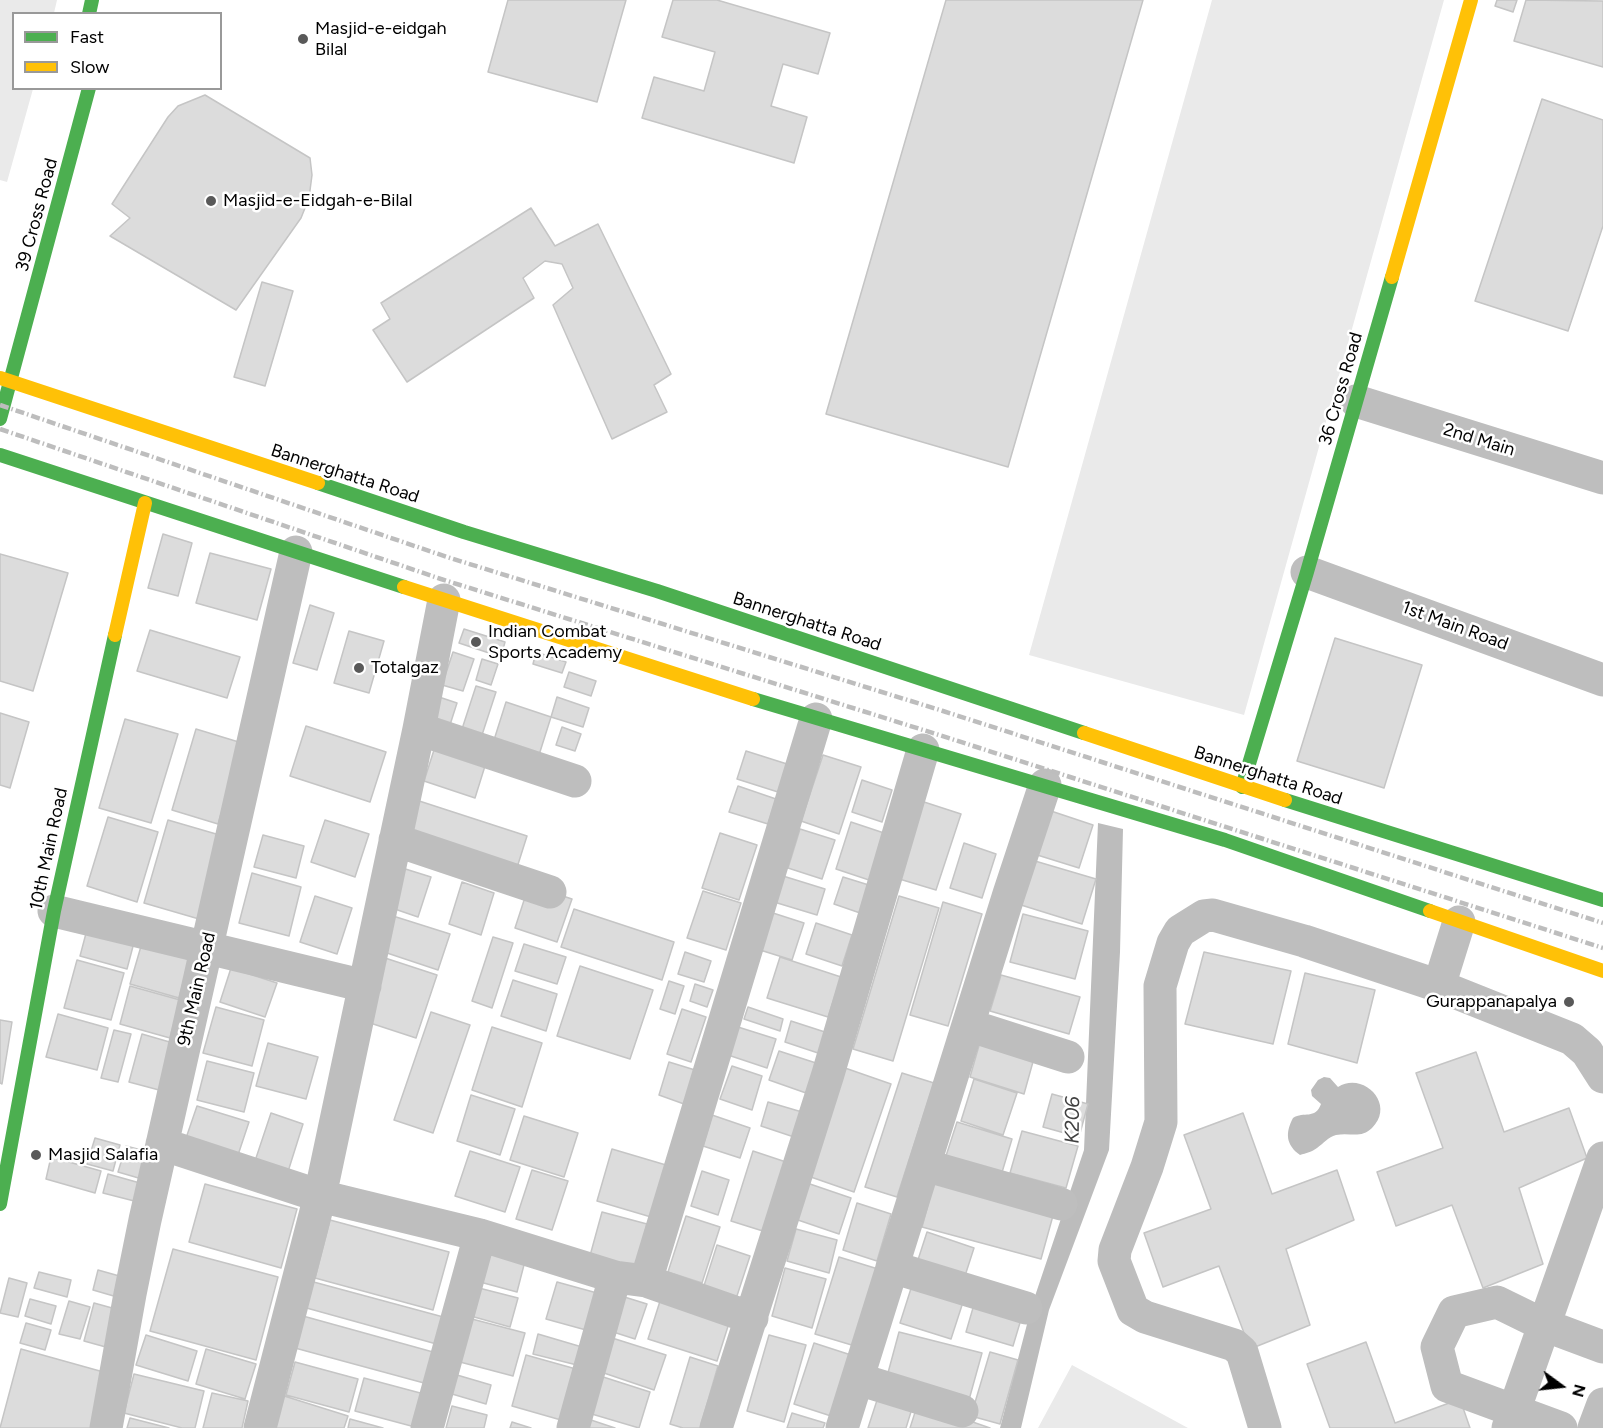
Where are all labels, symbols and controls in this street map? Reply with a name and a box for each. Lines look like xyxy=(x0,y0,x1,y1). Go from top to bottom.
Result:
legend xyxy=(12,12,222,90)
place label: Masjid-e-eidgah Bilal xyxy=(315,18,447,60)
text: Fast xyxy=(70,26,104,48)
marker: Masjid-e-eidgah Bilal xyxy=(296,32,310,46)
text: Slow xyxy=(70,56,109,78)
street label: 39 Cross Road xyxy=(11,156,63,274)
place label: Masjid-e-Eidgah-e-Bilal xyxy=(223,190,412,212)
marker: Masjid-e-Eidgah-e-Bilal xyxy=(204,194,218,208)
street label: 36 Cross Road xyxy=(1315,330,1367,448)
street label: 2nd Main xyxy=(1441,419,1517,461)
street label: Bannerghatta Road xyxy=(268,440,422,508)
street label: Bannerghatta Road xyxy=(730,588,884,656)
street label: 1st Main Road xyxy=(1399,597,1511,655)
place label: Indian Combat Sports Academy xyxy=(488,621,622,664)
marker: Indian Combat Sports Academy xyxy=(469,635,483,649)
place label: Totalgaz xyxy=(371,657,439,679)
marker: Totalgaz xyxy=(352,661,366,675)
street label: Bannerghatta Road xyxy=(1191,742,1345,810)
street label: 10th Main Road xyxy=(25,786,73,912)
street label: 9th Main Road xyxy=(173,930,221,1048)
place label: Gurappanapalya xyxy=(1426,991,1557,1013)
marker: Gurappanapalya xyxy=(1562,995,1576,1009)
water label: K206 xyxy=(1061,1096,1085,1144)
place label: Masjid Salafia xyxy=(48,1144,158,1166)
marker: Masjid Salafia xyxy=(29,1148,43,1162)
north arrow xyxy=(1531,1356,1591,1416)
text: N xyxy=(1568,1382,1590,1399)

